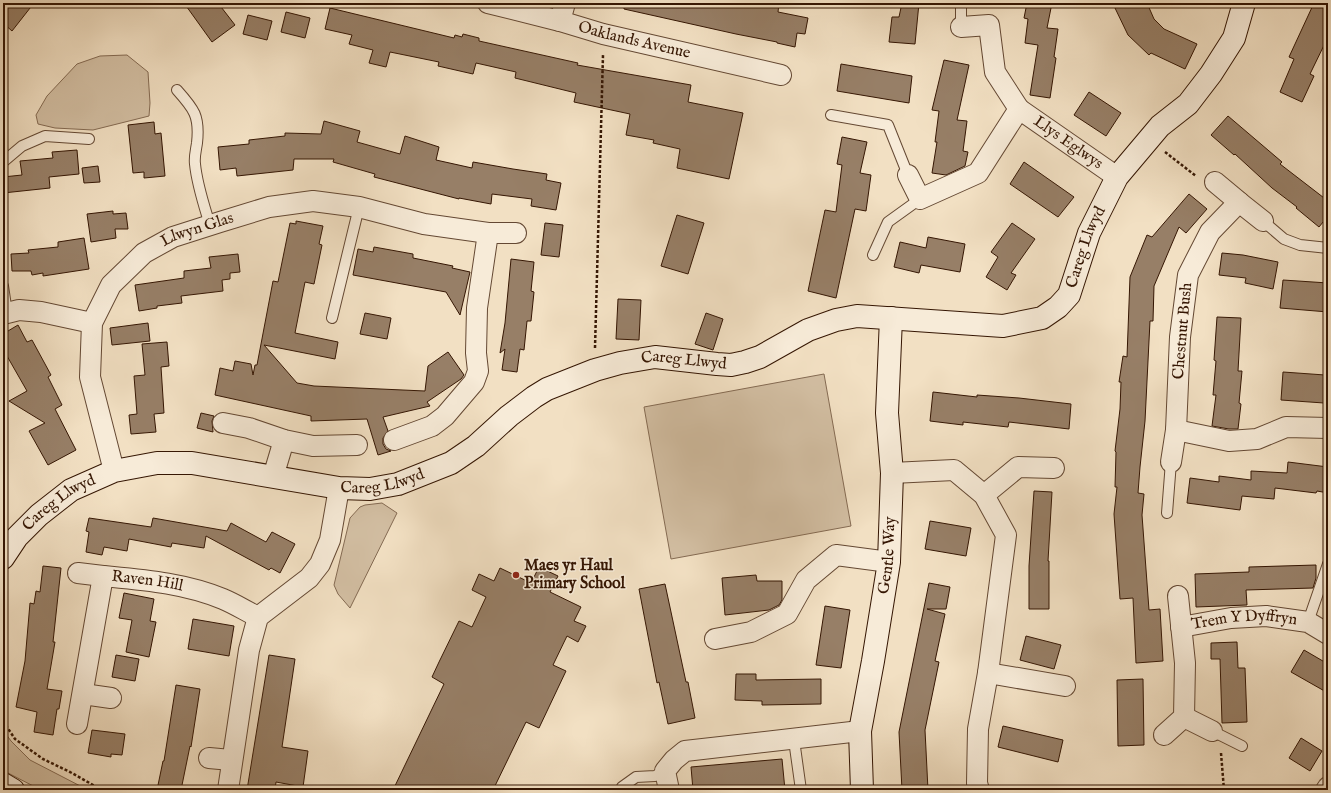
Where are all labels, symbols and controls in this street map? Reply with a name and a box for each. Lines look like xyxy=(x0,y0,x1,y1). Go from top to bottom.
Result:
street label: Oaklands Avenue xyxy=(575,17,692,64)
street label: Llys Eglwys xyxy=(1029,112,1107,174)
street label: Careg Llwyd xyxy=(1062,203,1111,291)
street label: Llwyn Glas xyxy=(157,208,236,252)
street label: Chestnut Bush xyxy=(1169,281,1197,380)
street label: Careg Llwyd xyxy=(640,347,728,375)
street label: Careg Llwyd xyxy=(340,464,428,499)
street label: Careg Llwyd xyxy=(18,470,99,536)
street label: Gentle Way xyxy=(874,516,901,596)
place label: Maes yr Haul Primary School xyxy=(524,556,626,594)
street label: Raven Hill xyxy=(111,567,186,597)
marker: Maes yr Haul Primary School xyxy=(511,570,521,580)
street label: Trem Y Dyffryn xyxy=(1190,606,1299,635)

